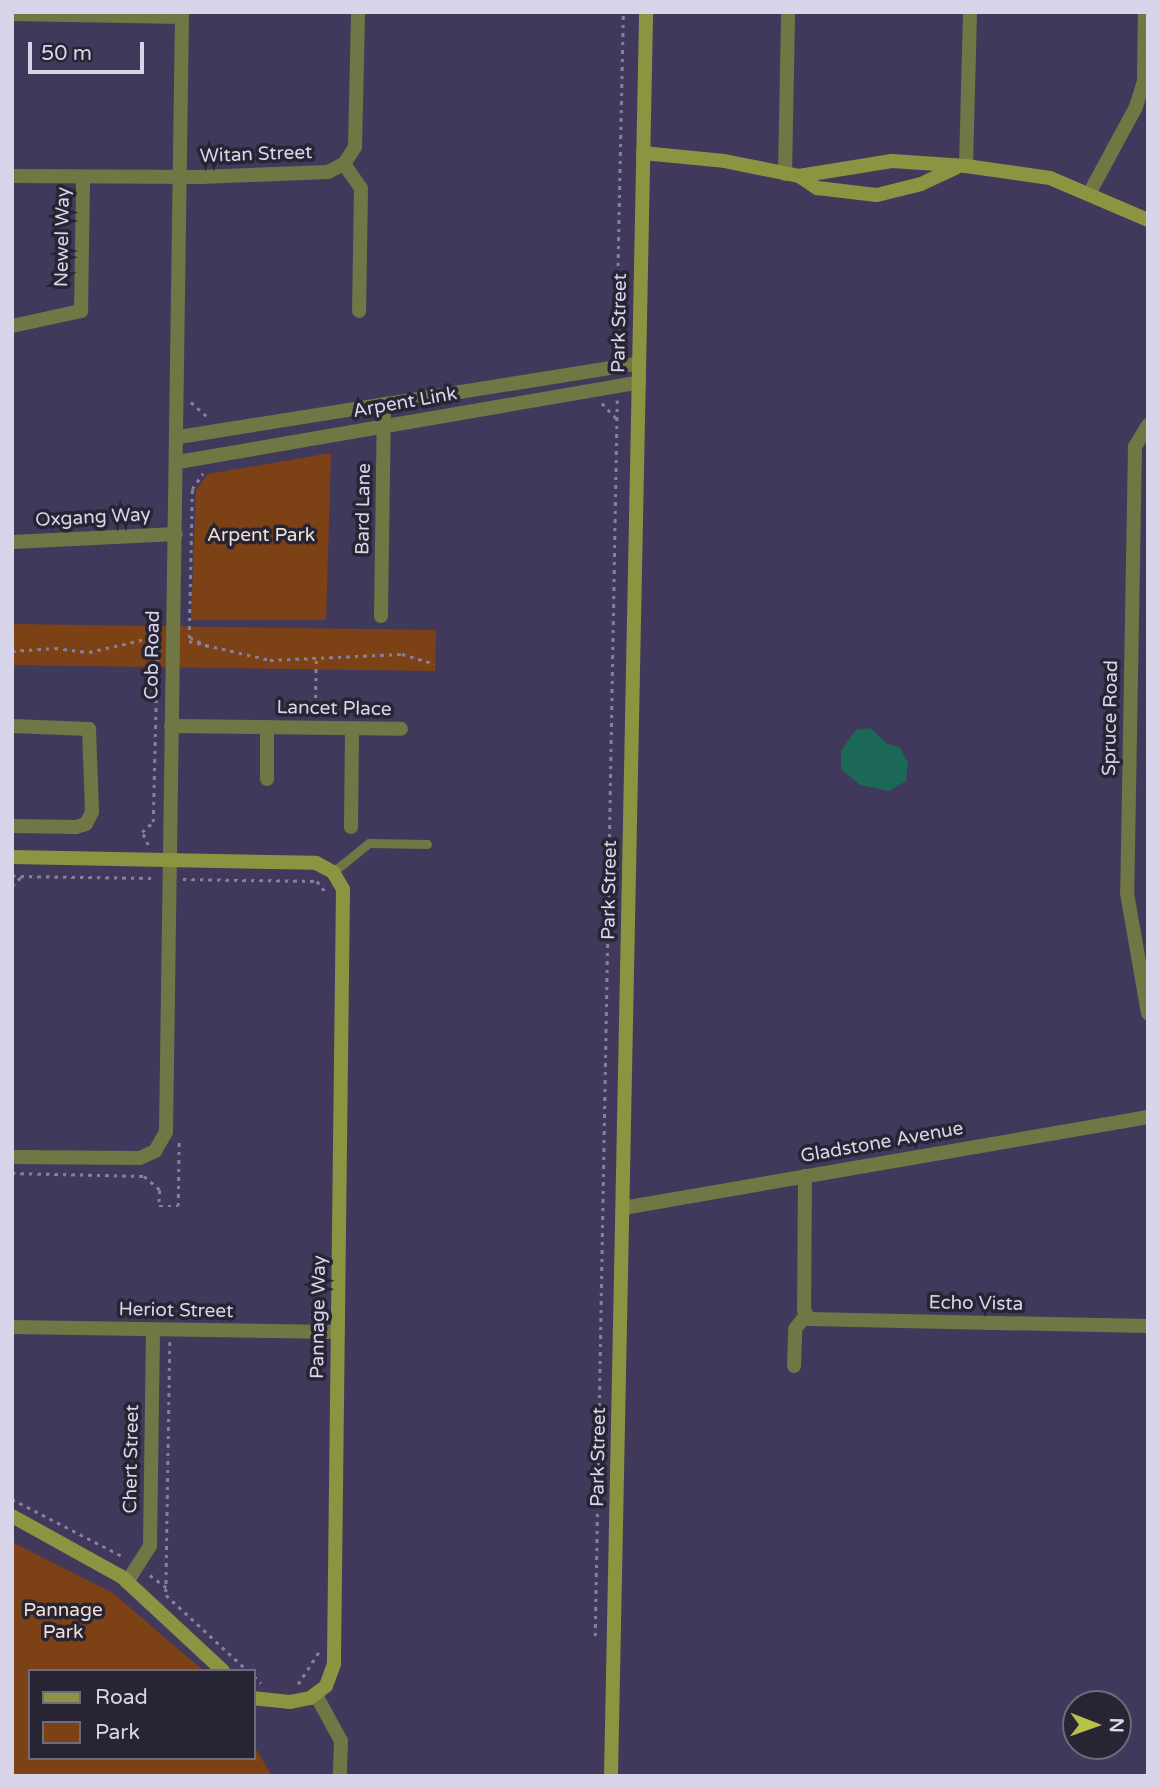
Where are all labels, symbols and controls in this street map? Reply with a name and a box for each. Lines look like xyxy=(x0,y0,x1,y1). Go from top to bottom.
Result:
scale bar xyxy=(32,28,147,72)
text: 50 m xyxy=(41,41,92,66)
street label: Witan Street xyxy=(199,142,313,168)
street label: Newel Way xyxy=(51,187,75,287)
street label: Park Street xyxy=(608,273,632,373)
street label: Arpent Link xyxy=(351,383,459,423)
street label: Bard Lane xyxy=(352,463,376,555)
street label: Oxgang Way xyxy=(35,504,151,532)
park label: Arpent Park xyxy=(207,525,315,547)
street label: Cob Road xyxy=(141,610,165,700)
street label: Spruce Road xyxy=(1099,660,1123,776)
street label: Lancet Place xyxy=(276,697,392,721)
street label: Park Street xyxy=(598,840,622,940)
street label: Gladstone Avenue xyxy=(799,1117,965,1169)
street label: Pannage Way xyxy=(307,1255,331,1379)
street label: Echo Vista xyxy=(928,1292,1024,1316)
street label: Heriot Street xyxy=(118,1299,234,1323)
street label: Chert Street xyxy=(120,1404,144,1514)
street label: Park Street xyxy=(587,1407,611,1507)
park label: Pannage Park xyxy=(23,1600,103,1644)
legend xyxy=(28,1669,256,1760)
text: Road xyxy=(95,1685,148,1710)
north arrow xyxy=(1062,1690,1132,1760)
text: N xyxy=(1105,1718,1127,1733)
text: Park xyxy=(95,1720,140,1745)

